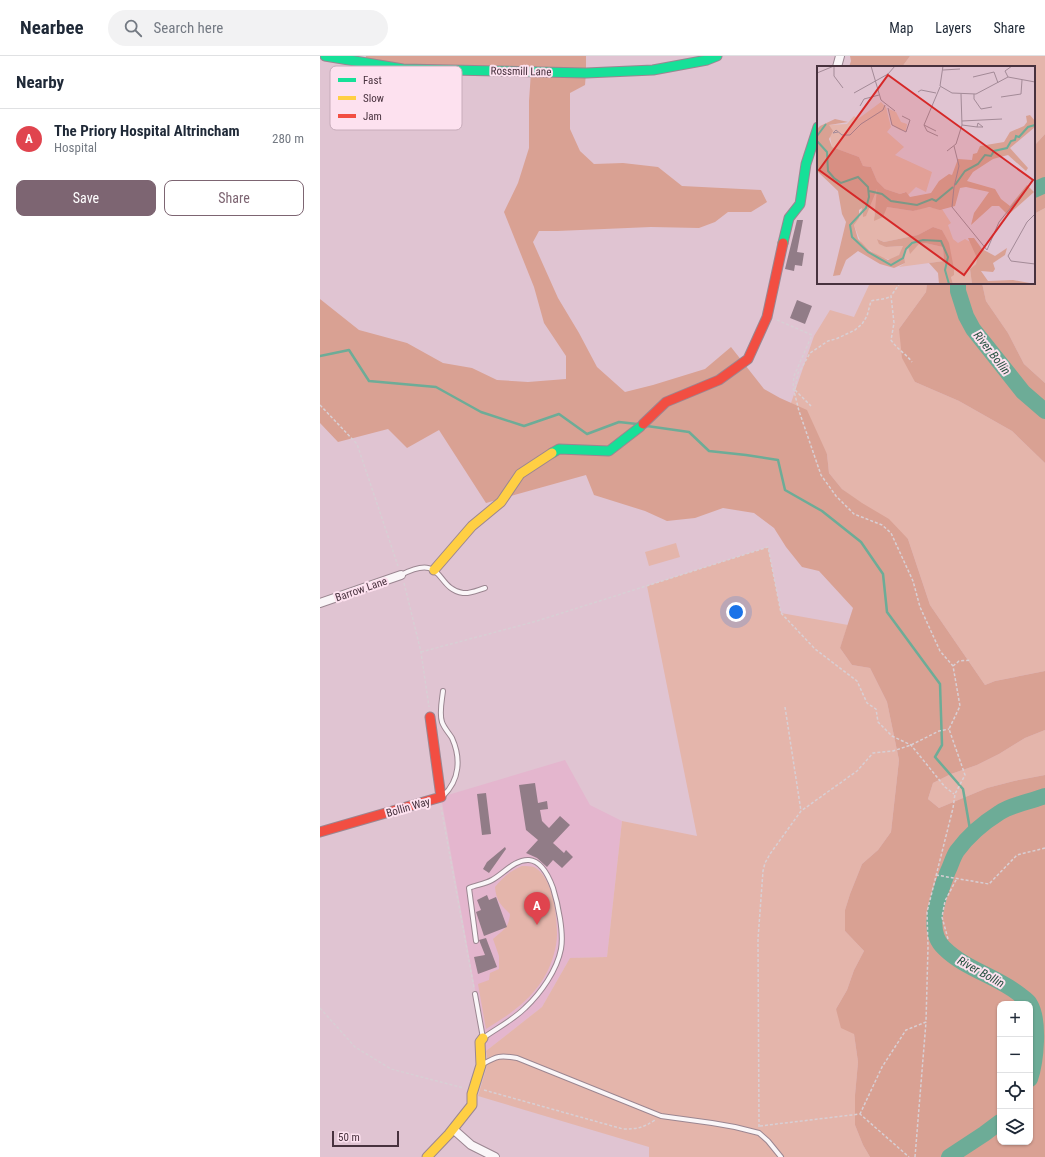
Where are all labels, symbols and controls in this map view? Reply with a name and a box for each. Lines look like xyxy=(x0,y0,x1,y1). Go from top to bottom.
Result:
search box xyxy=(108,10,388,46)
text: Nearbee xyxy=(20,16,84,39)
icon: search xyxy=(122,17,144,39)
text: Search here xyxy=(154,19,223,37)
text: Map xyxy=(889,20,913,36)
text: Layers xyxy=(935,20,972,36)
text: Share xyxy=(994,20,1025,36)
street label: Rossmill Lane xyxy=(490,64,551,79)
legend xyxy=(330,66,462,130)
inset map xyxy=(817,66,1035,284)
text: Nearby xyxy=(16,72,64,92)
text: Fast xyxy=(363,74,382,87)
text: Slow xyxy=(363,92,384,105)
text: Jam xyxy=(363,110,382,123)
text: The Priory Hospital Altrincham xyxy=(54,122,240,140)
text: A xyxy=(25,131,33,146)
text: 280 m xyxy=(272,131,304,146)
text: Hospital xyxy=(54,140,97,155)
button: Save xyxy=(16,180,156,216)
button: Share xyxy=(164,180,304,216)
water label: River Bollin xyxy=(971,328,1014,378)
street label: Barrow Lane xyxy=(333,575,389,604)
your location xyxy=(726,602,746,622)
street label: Bollin Way xyxy=(385,795,432,820)
pin: A xyxy=(524,892,550,925)
water label: River Bollin xyxy=(955,953,1007,991)
map controls xyxy=(997,1001,1033,1145)
button: + xyxy=(997,1001,1033,1037)
button: − xyxy=(997,1037,1033,1073)
button: locate xyxy=(997,1073,1033,1109)
button: layers xyxy=(997,1109,1033,1145)
scale bar xyxy=(332,1129,399,1148)
text: 50 m xyxy=(338,1131,360,1144)

